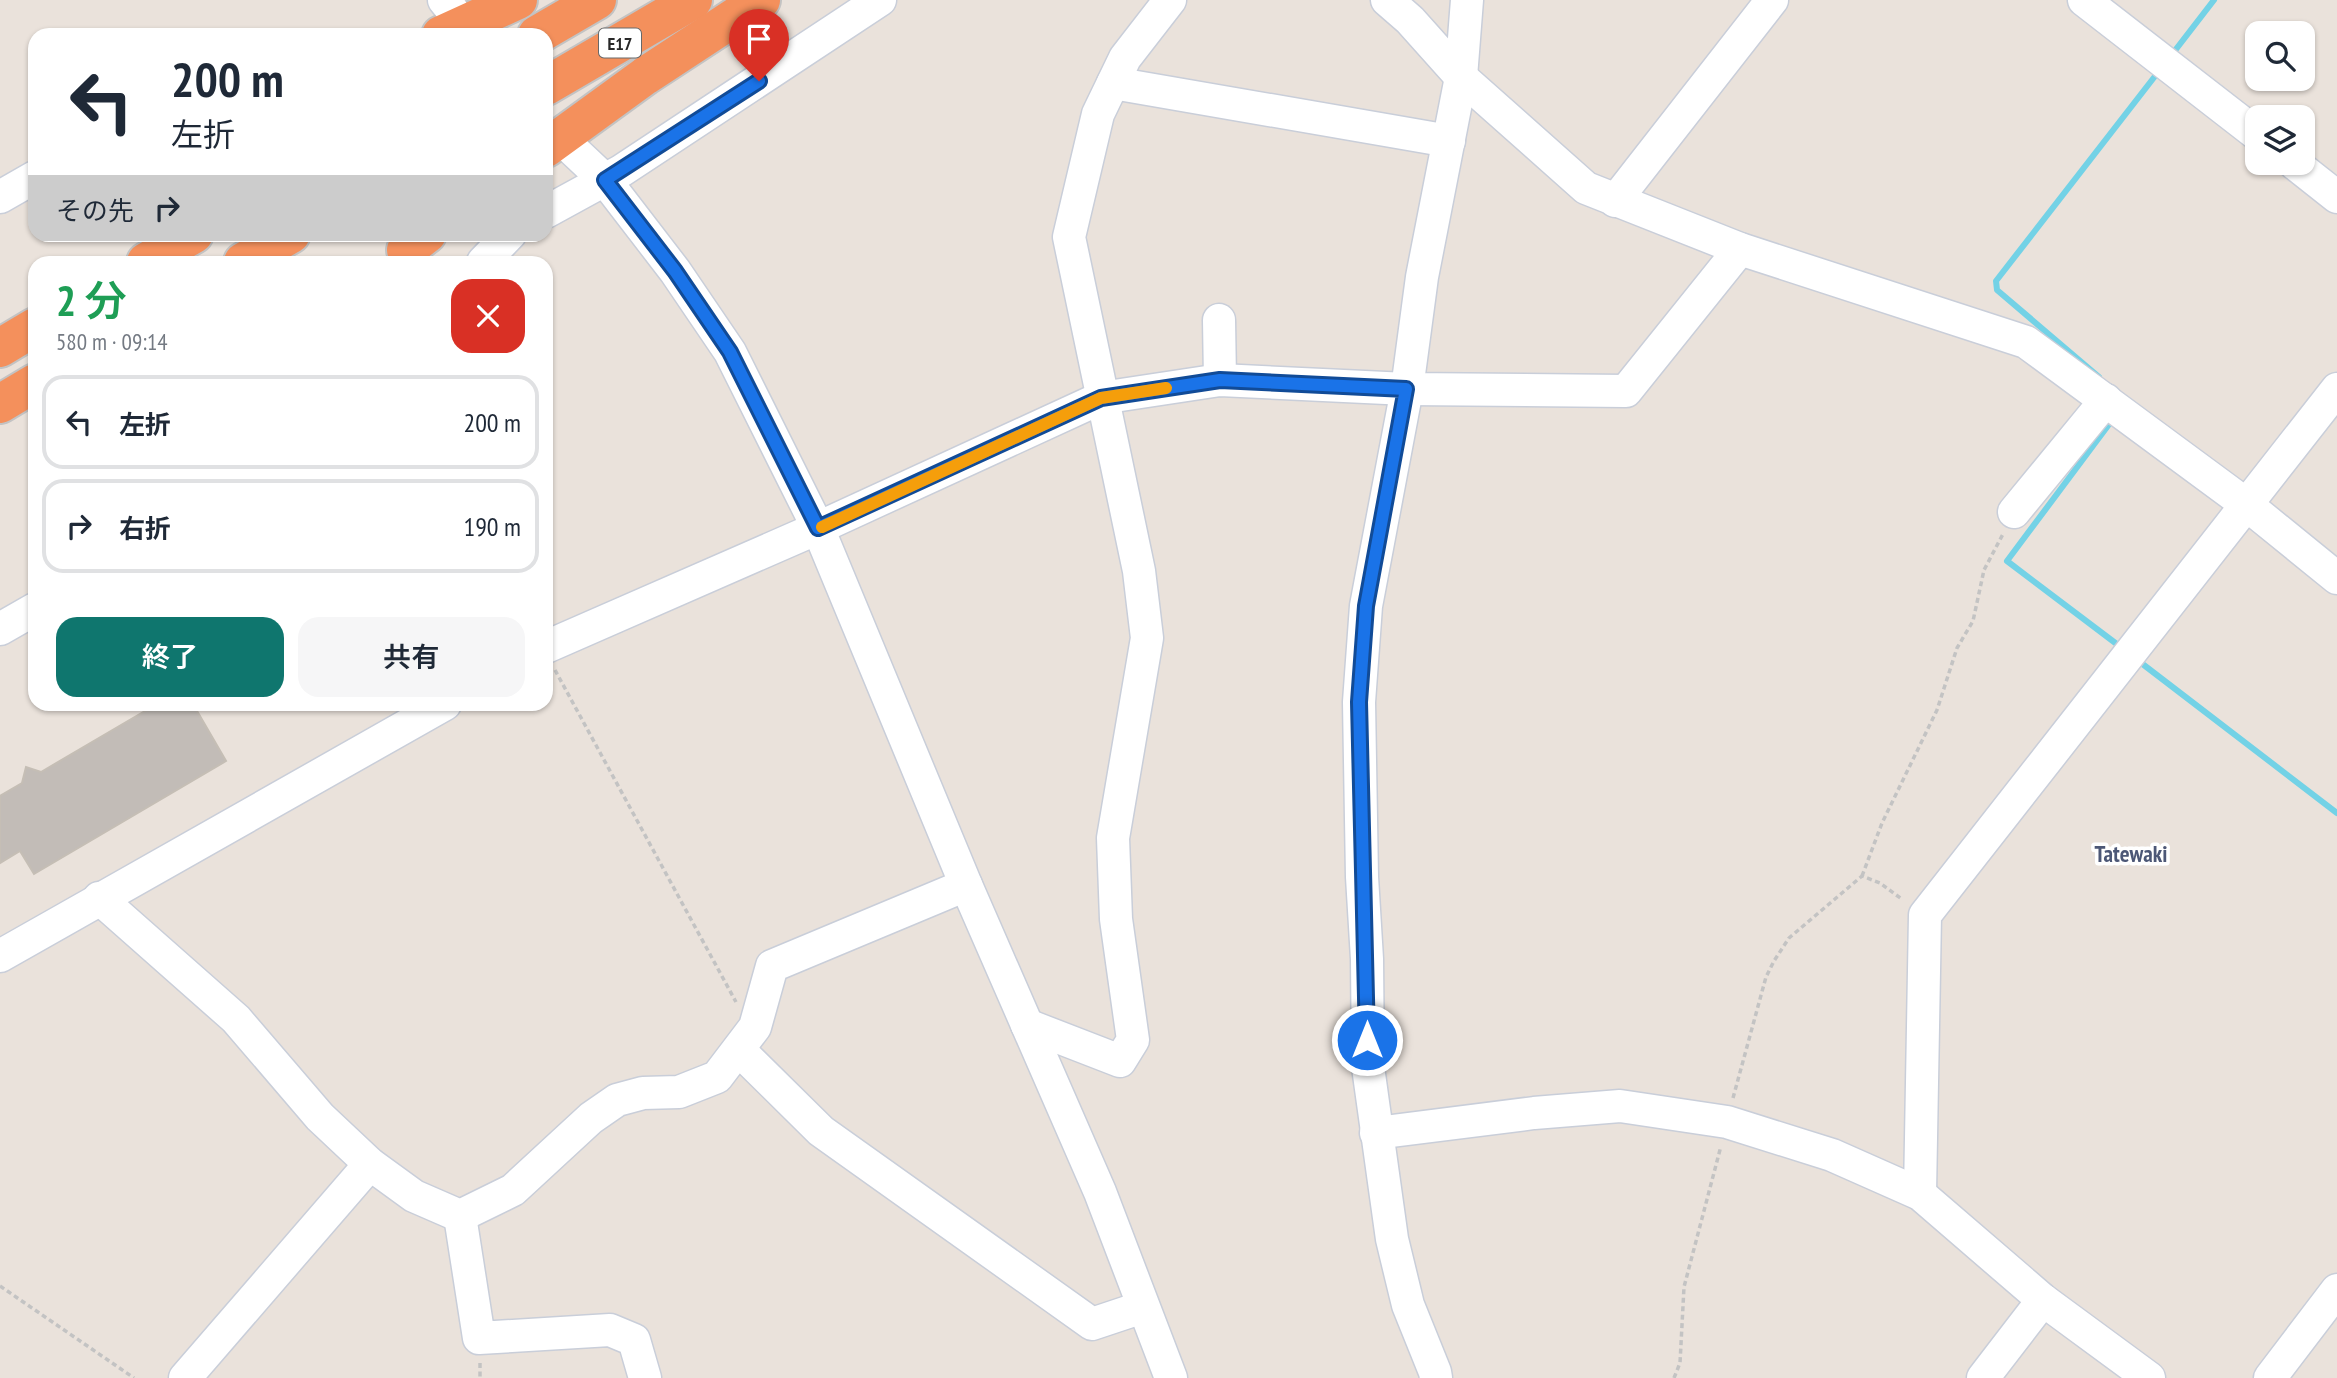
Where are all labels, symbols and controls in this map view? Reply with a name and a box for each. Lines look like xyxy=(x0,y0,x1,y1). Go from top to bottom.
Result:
pin xyxy=(729,9,789,81)
icon: arrive xyxy=(740,20,778,58)
map controls xyxy=(2245,21,2315,175)
button: search xyxy=(2245,21,2315,91)
road number: E17 xyxy=(599,28,641,58)
text: 200 m xyxy=(171,47,284,111)
icon: left xyxy=(56,56,147,147)
button: layers xyxy=(2245,105,2315,175)
text: 左折 xyxy=(171,113,235,155)
icon: right xyxy=(148,189,186,227)
text: その先 xyxy=(56,194,134,227)
text: 2 分 xyxy=(56,273,127,328)
button: close xyxy=(451,279,525,353)
text: 580 m · 09:14 xyxy=(56,327,168,356)
icon: left xyxy=(60,403,98,441)
text: 200 m xyxy=(463,406,521,439)
text: 左折 xyxy=(119,408,171,441)
icon: right xyxy=(60,507,98,545)
text: 190 m xyxy=(463,510,521,543)
text: 右折 xyxy=(119,512,171,545)
button: 終了 xyxy=(56,617,284,697)
button: 共有 xyxy=(298,617,525,697)
district label: Tatewaki xyxy=(2095,839,2167,868)
position arrow xyxy=(1330,1003,1404,1077)

